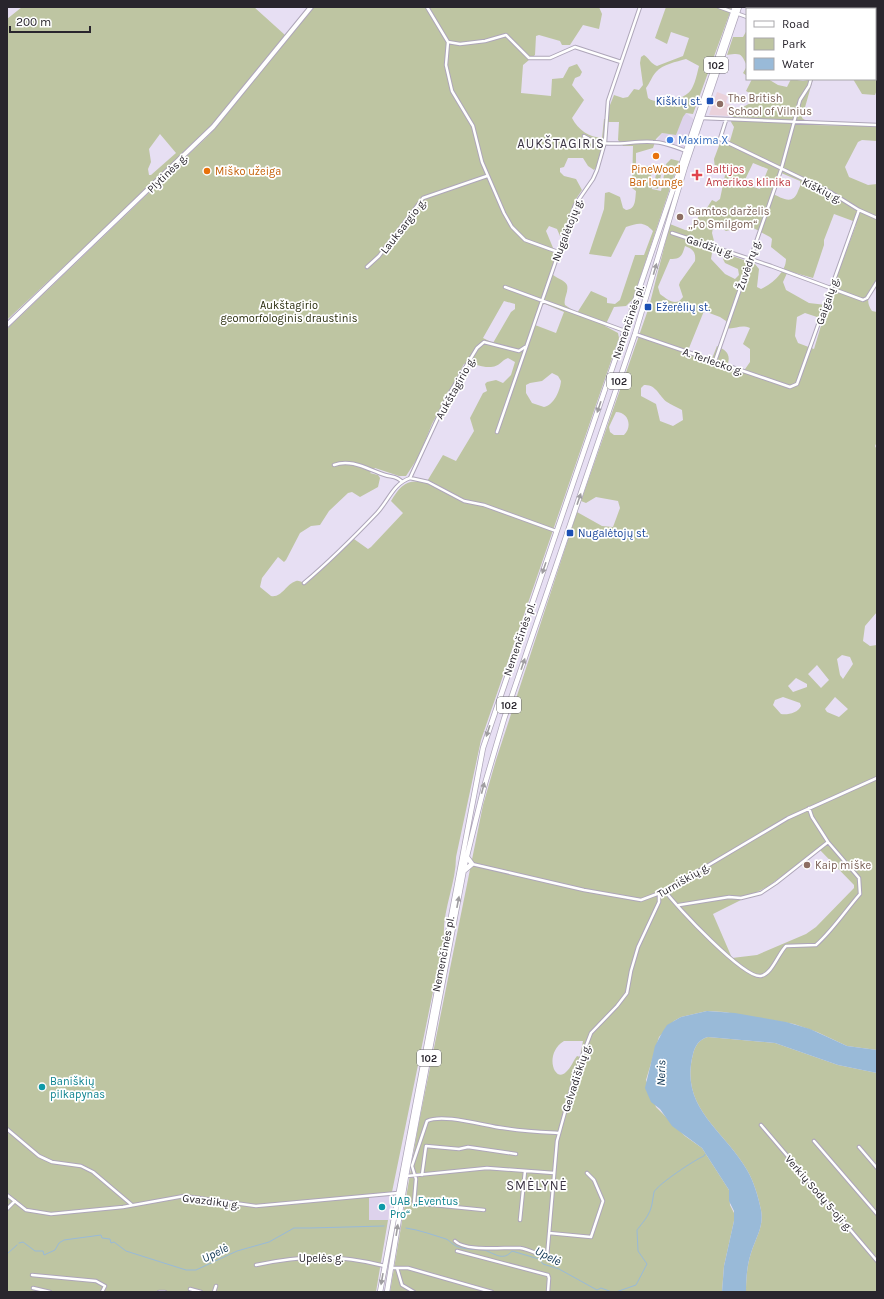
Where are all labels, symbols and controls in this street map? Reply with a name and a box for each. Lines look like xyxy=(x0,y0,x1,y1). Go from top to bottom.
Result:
scale bar xyxy=(10,8,90,34)
legend xyxy=(746,8,876,80)
text: 200 m xyxy=(16,15,51,29)
text: Road xyxy=(782,17,810,31)
text: Park xyxy=(782,37,807,51)
road number: 102 xyxy=(704,57,728,73)
text: Water xyxy=(782,57,815,71)
place label: The British School of Vilnius xyxy=(728,92,812,118)
place label: Kiškių st. xyxy=(656,95,702,108)
marker: Kiškių st. xyxy=(705,96,715,106)
marker: The British School of Vilnius xyxy=(715,99,725,109)
place label: Maxima X xyxy=(678,134,728,147)
district label: AUKŠTAGIRIS xyxy=(517,135,605,151)
marker: Maxima X xyxy=(665,135,675,145)
street label: Plytinės g. xyxy=(145,151,190,196)
marker: PineWood Bar lounge xyxy=(651,151,661,161)
place label: PineWood Bar lounge xyxy=(629,163,683,189)
place label: Baltijos Amerikos klinika xyxy=(706,163,791,189)
place label: Miško užeiga xyxy=(215,165,281,178)
marker: Miško užeiga xyxy=(202,166,212,176)
marker: Baltijos Amerikos klinika xyxy=(691,169,703,181)
street label: Kiškių g. xyxy=(800,175,844,206)
street label: Lauksargio g. xyxy=(378,196,429,256)
street label: Nugalėtojų g. xyxy=(550,197,585,263)
place label: Gamtos darželis „Po Smilgom“ xyxy=(688,205,770,231)
marker: Gamtos darželis „Po Smilgom“ xyxy=(675,212,685,222)
street label: Gaidžių g. xyxy=(685,233,735,260)
street label: Žuvėdrų g. xyxy=(732,238,763,292)
one-way arrow xyxy=(652,263,658,275)
street label: Gaigalų g. xyxy=(813,276,842,327)
street label: Nemenčinės pl. xyxy=(610,284,647,361)
park label: Aukštagirio geomorfologinis draustinis xyxy=(221,299,358,325)
place label: Ežerėlių st. xyxy=(656,301,710,314)
marker: Ežerėlių st. xyxy=(643,302,653,312)
street label: A. Terlecko g. xyxy=(681,345,745,378)
street label: Aukštagirio g. xyxy=(433,355,478,421)
road number: 102 xyxy=(607,373,631,389)
one-way arrow xyxy=(595,402,601,414)
one-way arrow xyxy=(576,493,582,505)
place label: Nugalėtojų st. xyxy=(578,527,648,540)
marker: Nugalėtojų st. xyxy=(565,528,575,538)
one-way arrow xyxy=(540,562,546,574)
street label: Nemenčinės pl. xyxy=(501,601,538,678)
one-way arrow xyxy=(520,658,526,670)
road number: 102 xyxy=(497,697,521,713)
one-way arrow xyxy=(485,725,491,737)
one-way arrow xyxy=(480,782,486,794)
place label: Kaip miške xyxy=(815,859,872,872)
street label: Turniškių g. xyxy=(655,860,712,901)
marker: Kaip miške xyxy=(802,860,812,870)
one-way arrow xyxy=(456,896,462,908)
street label: Nemenčinės pl. xyxy=(430,915,457,993)
street label: Gelvadiškių g. xyxy=(559,1043,593,1113)
road number: 102 xyxy=(417,1050,441,1066)
water label: Neris xyxy=(654,1060,668,1086)
place label: Baniškių pilkapynas xyxy=(50,1075,105,1101)
marker: Baniškių pilkapynas xyxy=(37,1082,47,1092)
street label: Verkių Sodų 5-oji g. xyxy=(782,1153,855,1234)
district label: SMĖLYNĖ xyxy=(506,1178,568,1193)
street label: Gvazdikų g. xyxy=(182,1192,240,1211)
place label: UAB „Eventus Pro“ xyxy=(390,1195,459,1221)
marker: UAB „Eventus Pro“ xyxy=(377,1202,387,1212)
one-way arrow xyxy=(394,1224,400,1236)
water label: Upelė xyxy=(200,1240,231,1265)
water label: Upelė xyxy=(533,1243,564,1269)
street label: Upelės g. xyxy=(299,1252,343,1265)
one-way arrow xyxy=(379,1273,385,1285)

